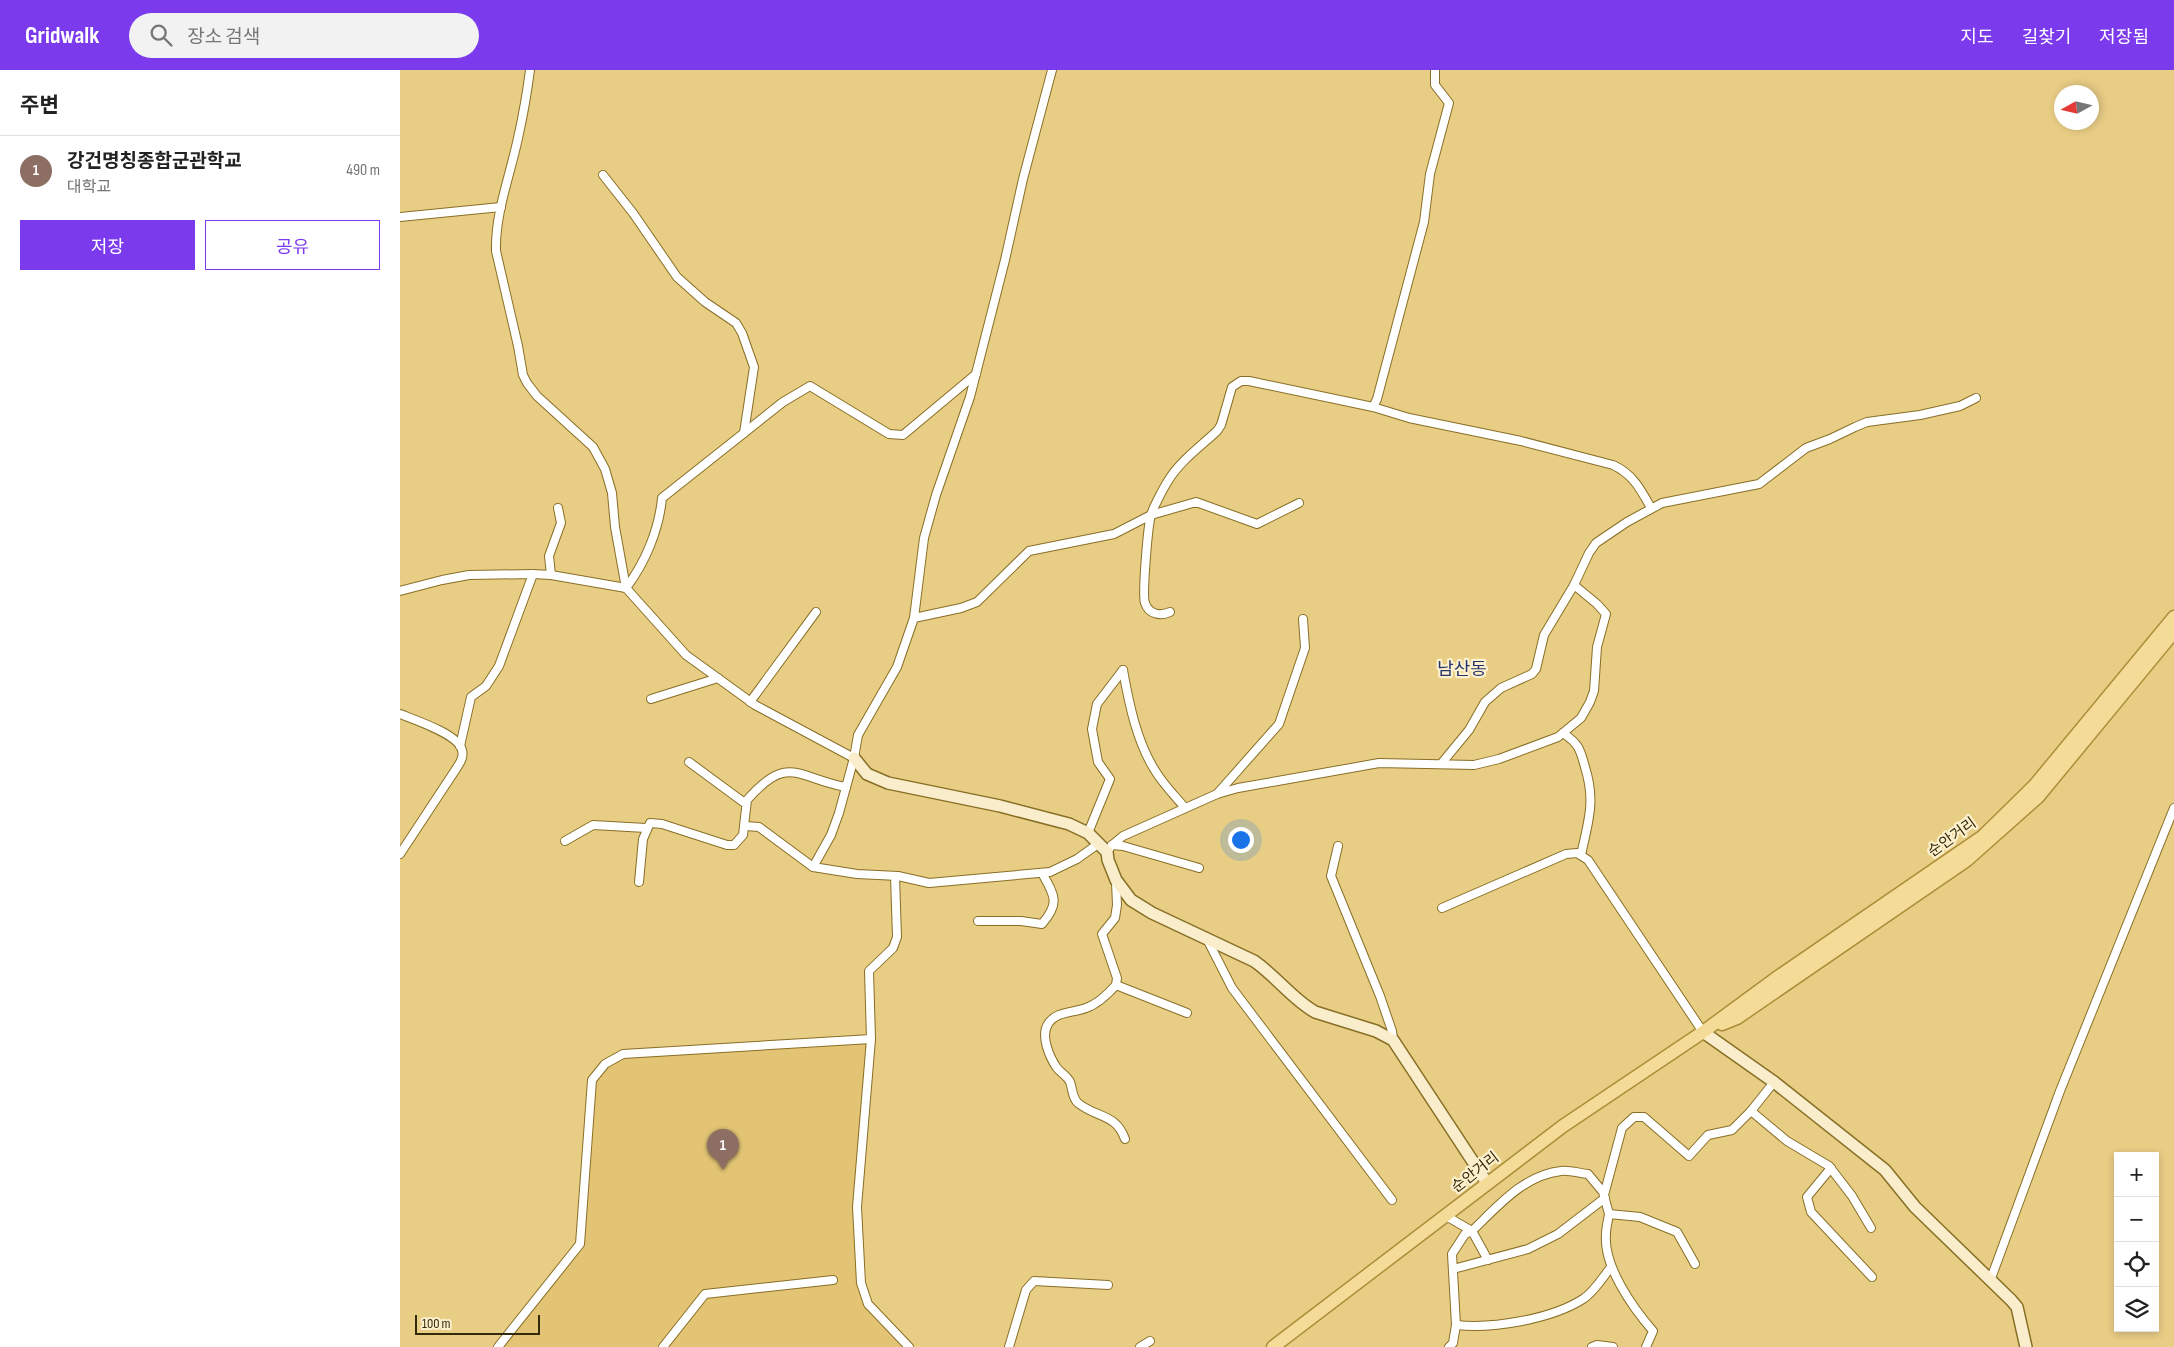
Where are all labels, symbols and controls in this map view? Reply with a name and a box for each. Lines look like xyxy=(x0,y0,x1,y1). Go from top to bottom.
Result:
search box xyxy=(129,13,479,58)
text: Gridwalk xyxy=(25,21,99,50)
icon: search xyxy=(147,21,175,49)
text: 장소 검색 xyxy=(187,26,260,49)
text: 지도 xyxy=(1961,27,1994,48)
text: 길찾기 xyxy=(2022,27,2071,48)
text: 저장됨 xyxy=(2099,27,2149,48)
north arrow xyxy=(2054,85,2099,130)
text: 주변 xyxy=(20,93,59,118)
text: 강건명칭종합군관학교 xyxy=(67,150,242,173)
text: 1 xyxy=(33,161,39,180)
text: 490 m xyxy=(346,161,380,180)
text: 대학교 xyxy=(67,178,111,197)
button: 저장 xyxy=(20,220,195,270)
button: 공유 xyxy=(205,220,380,270)
district label: 남산동 xyxy=(1437,659,1487,680)
street label: 순안거리 xyxy=(1924,813,1980,861)
your location xyxy=(1228,827,1254,853)
pin: 1 xyxy=(707,1129,739,1170)
street label: 순안거리 xyxy=(1448,1148,1503,1197)
map controls xyxy=(2114,1152,2159,1332)
button: + xyxy=(2114,1152,2159,1197)
button: − xyxy=(2114,1197,2159,1242)
button: locate xyxy=(2114,1242,2159,1287)
button: layers xyxy=(2114,1287,2159,1332)
scale bar xyxy=(415,1312,540,1335)
text: 100 m xyxy=(422,1315,451,1332)

